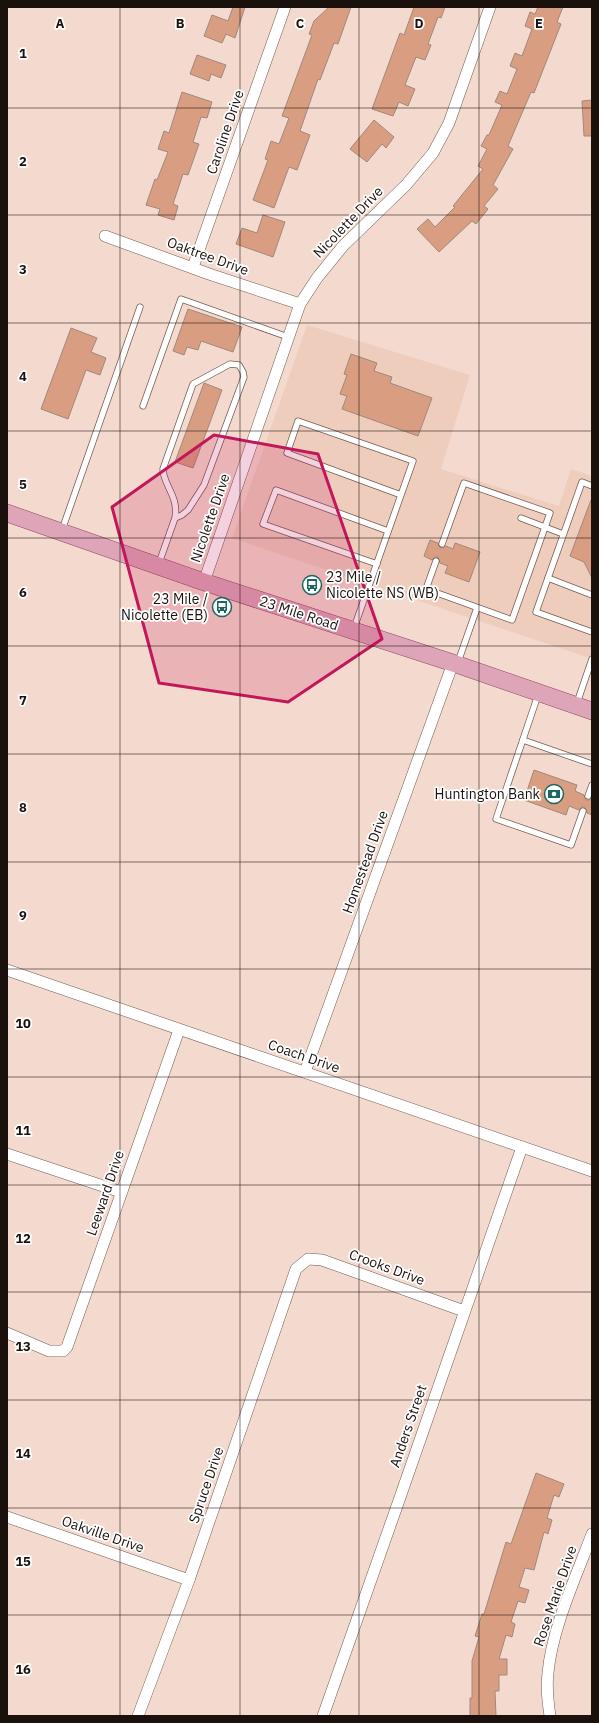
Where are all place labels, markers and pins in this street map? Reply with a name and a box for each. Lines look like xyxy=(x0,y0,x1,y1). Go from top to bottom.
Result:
place label: 23 Mile / Nicolette NS (WB) xyxy=(326,568,439,602)
bus stop icon: 23 Mile / Nicolette NS (WB) xyxy=(301,574,323,596)
place label: 23 Mile / Nicolette (EB) xyxy=(121,590,208,624)
bus stop icon: 23 Mile / Nicolette (EB) xyxy=(211,596,233,618)
bank icon: Huntington Bank xyxy=(543,783,565,805)
place label: Huntington Bank xyxy=(435,785,541,803)

